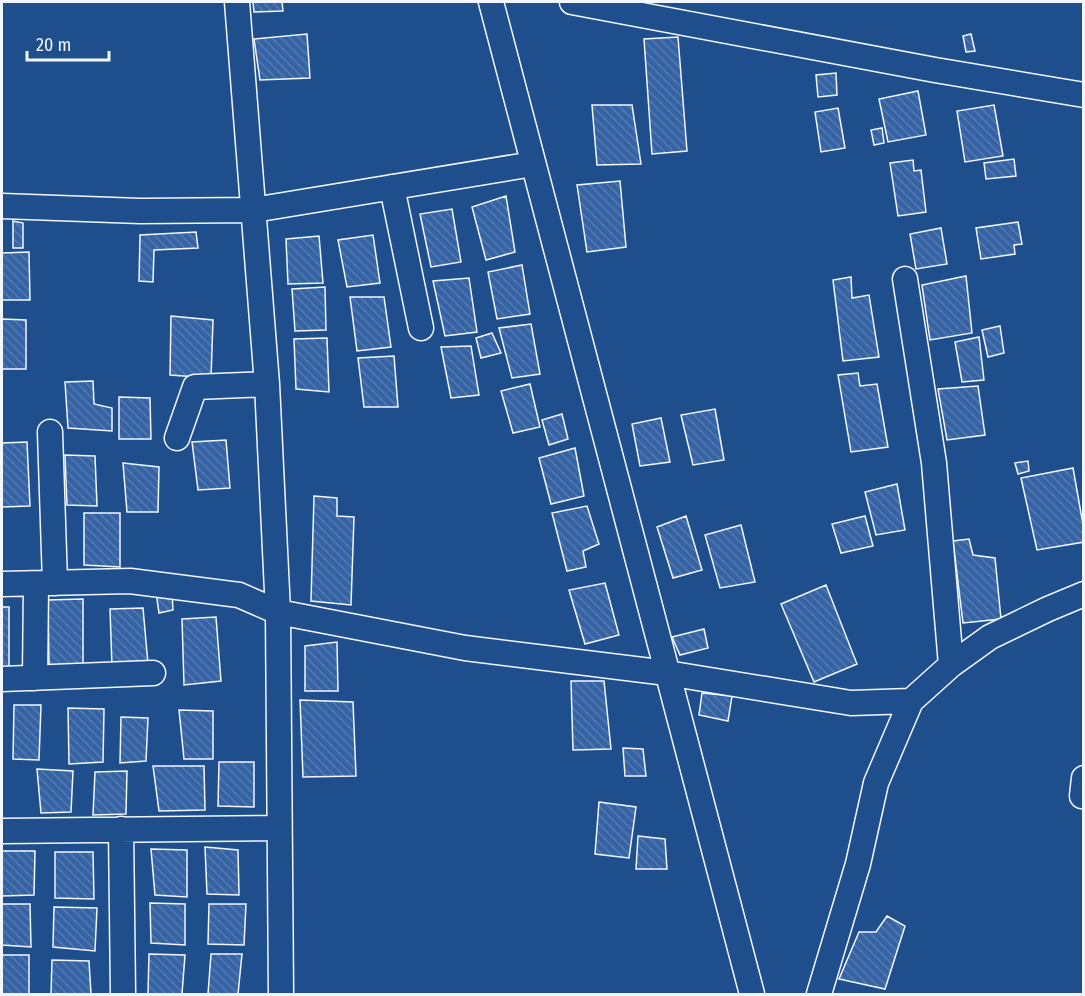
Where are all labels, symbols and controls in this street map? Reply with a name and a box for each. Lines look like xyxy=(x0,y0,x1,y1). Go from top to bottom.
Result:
scale bar xyxy=(27,24,110,62)
text: 20 m xyxy=(36,34,71,56)

